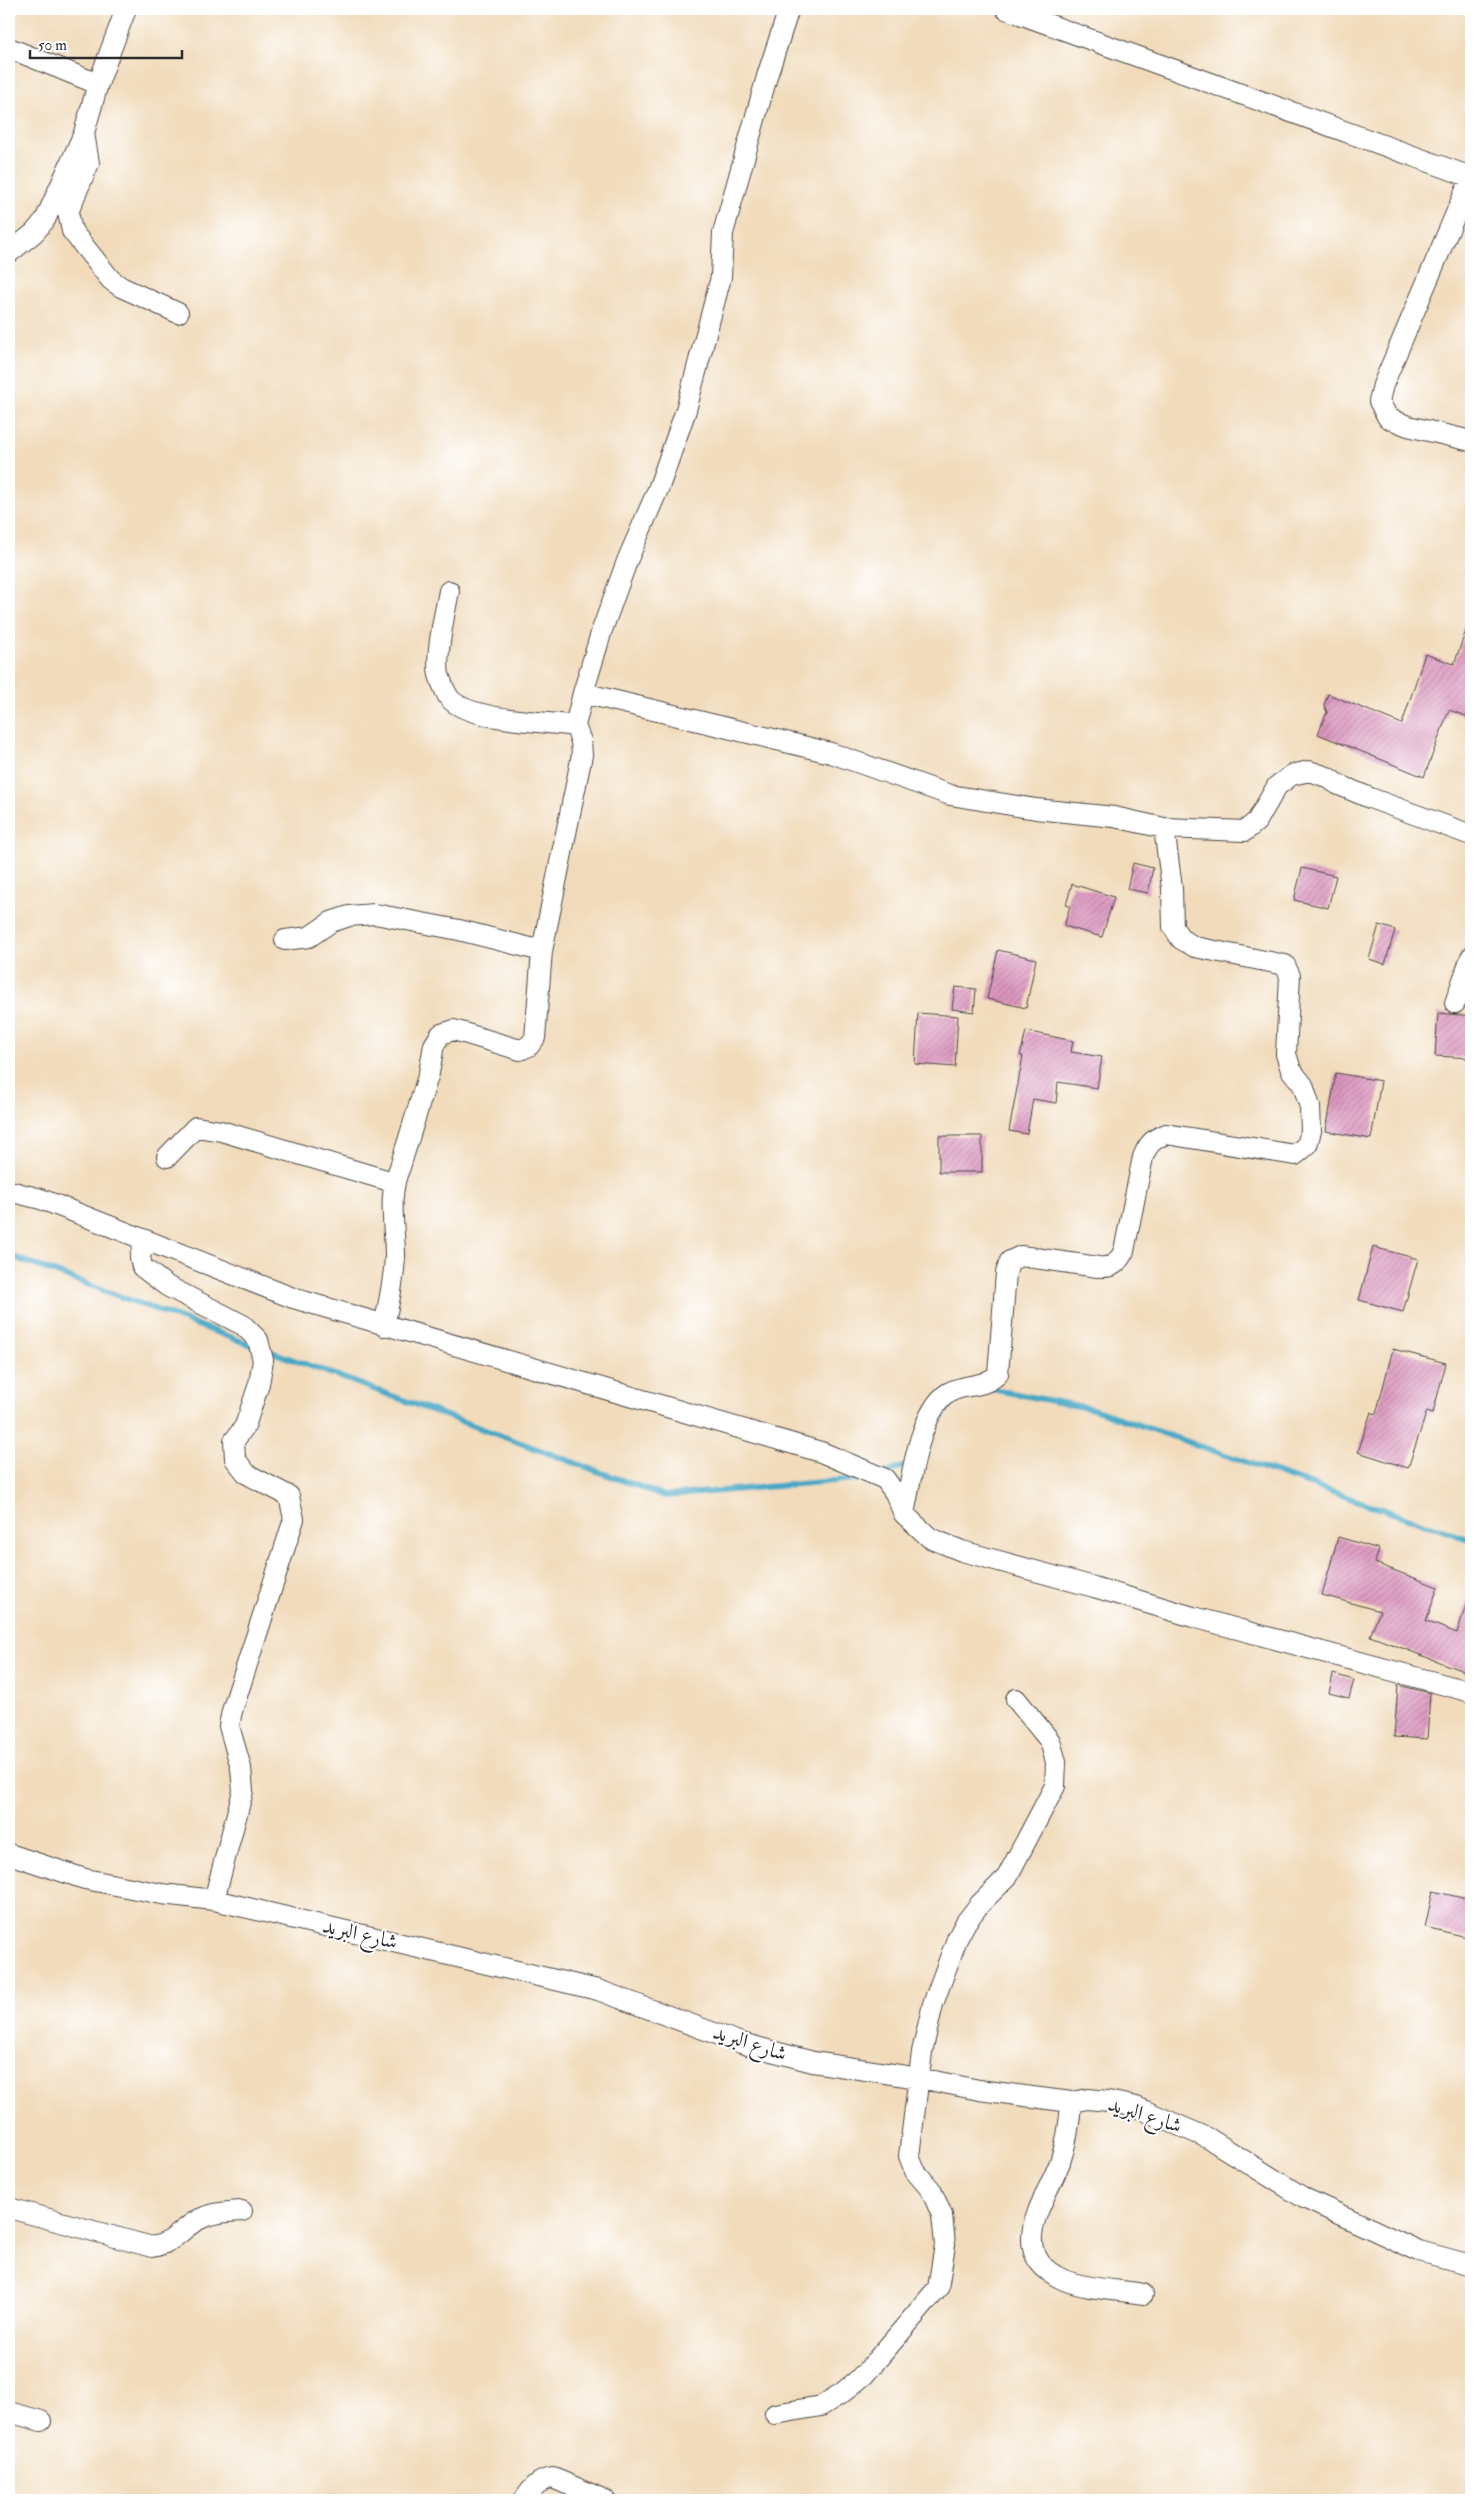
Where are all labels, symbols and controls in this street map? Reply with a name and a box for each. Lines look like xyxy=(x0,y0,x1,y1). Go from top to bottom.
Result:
scale bar xyxy=(30,28,182,60)
text: 50 m xyxy=(38,36,67,55)
street label: شارع البريد xyxy=(319,1912,400,1960)
street label: شارع البريد xyxy=(708,2018,790,2071)
street label: شارع البريد xyxy=(1103,2090,1185,2143)

